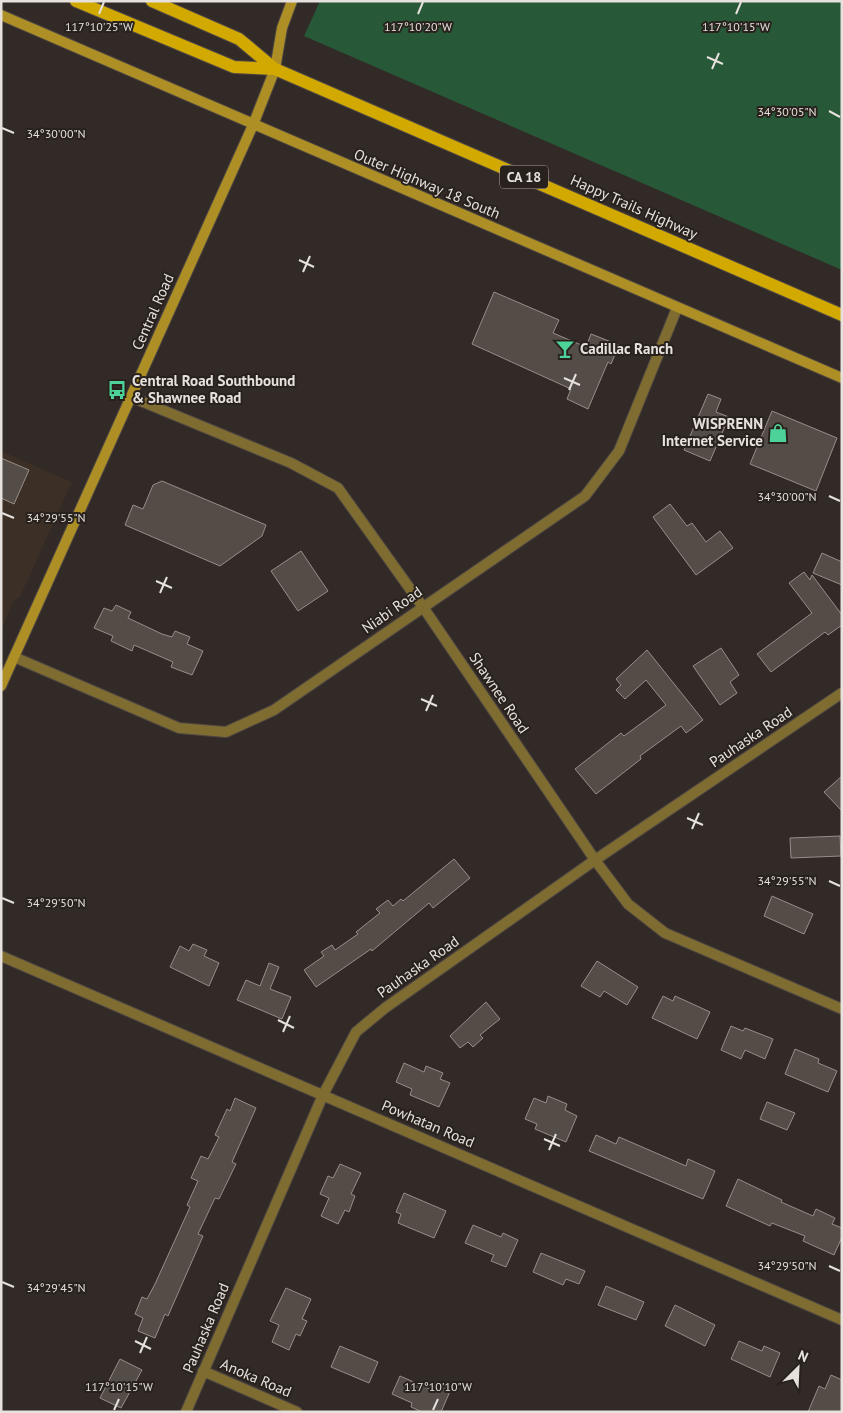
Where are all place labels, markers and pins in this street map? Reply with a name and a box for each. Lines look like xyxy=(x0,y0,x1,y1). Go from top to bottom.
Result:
bar icon: Cadillac Ranch xyxy=(554,338,576,360)
place label: Cadillac Ranch xyxy=(580,339,673,358)
place label: Central Road Southbound & Shawnee Road xyxy=(132,371,295,407)
bus stop icon: Central Road Southbound & Shawnee Road xyxy=(106,379,128,401)
place label: WISPRENN Internet Service xyxy=(662,414,763,450)
shop icon: WISPRENN Internet Service xyxy=(767,422,789,444)

